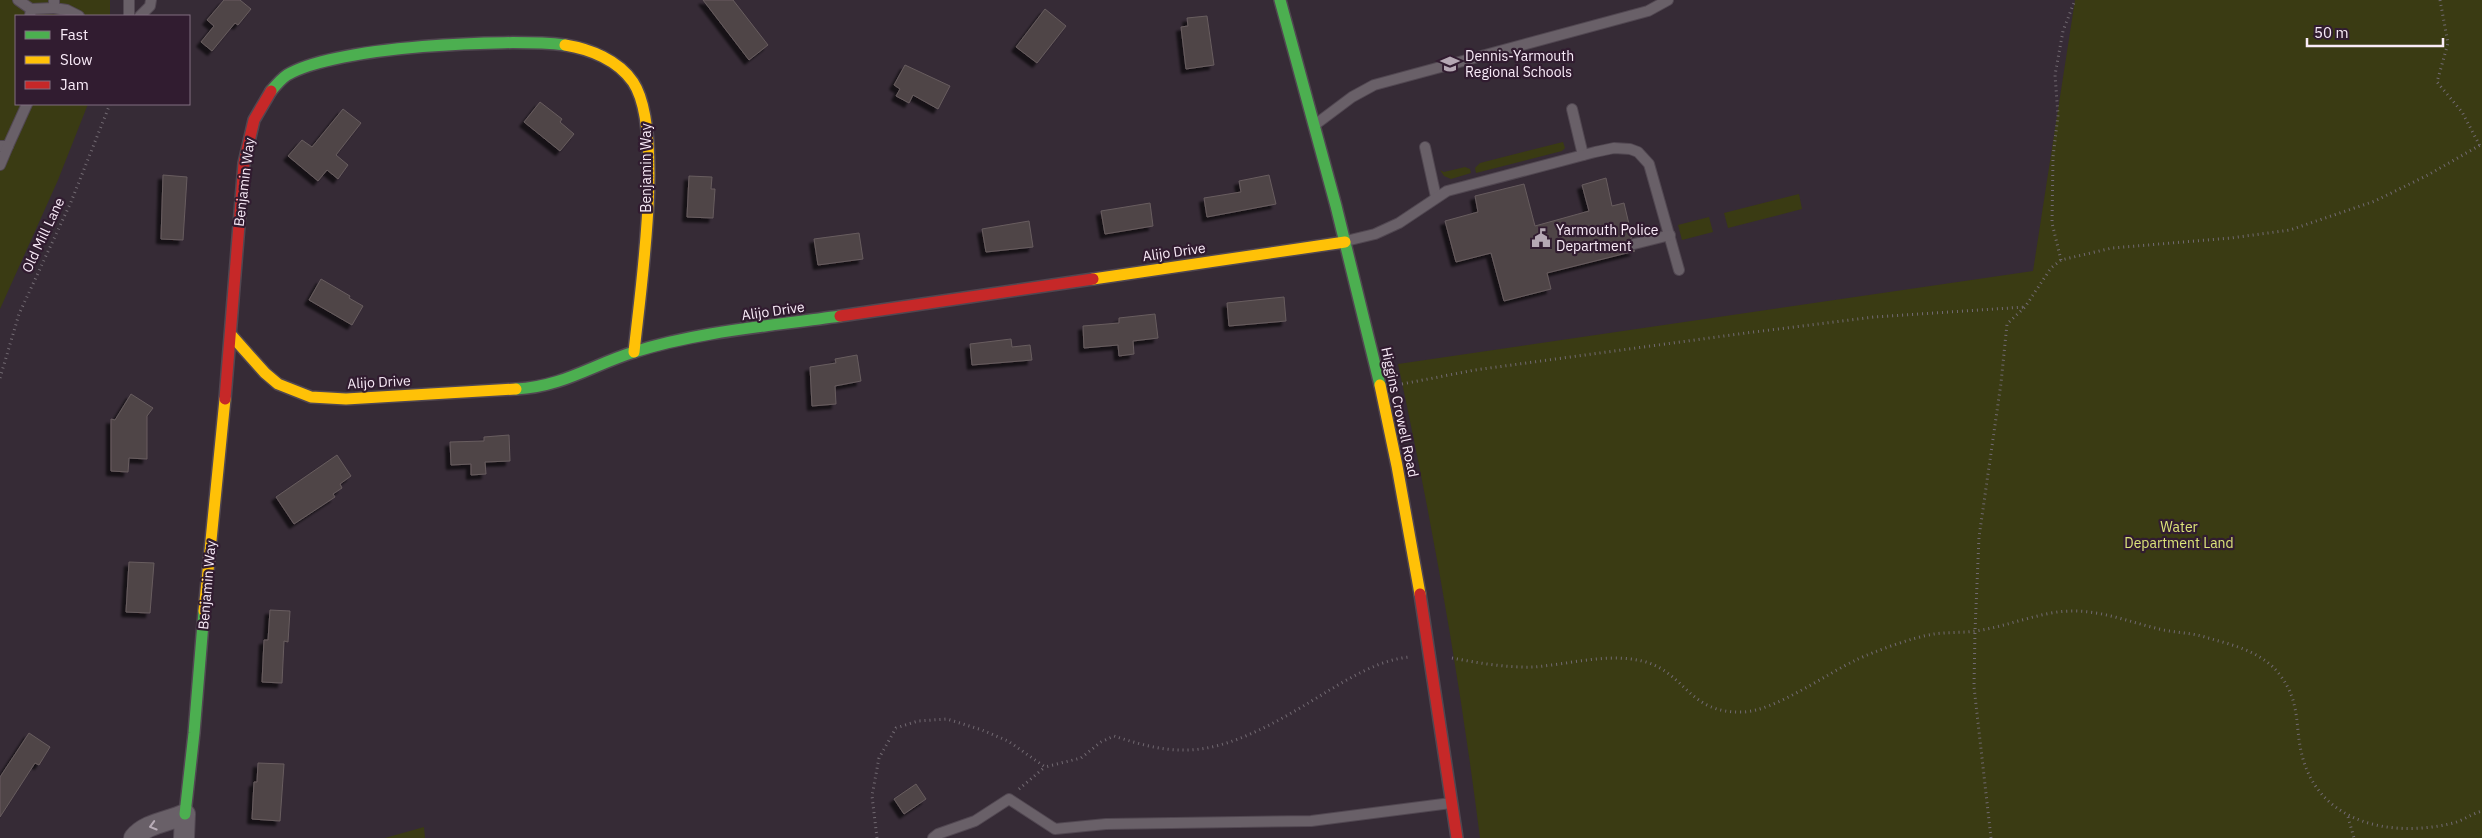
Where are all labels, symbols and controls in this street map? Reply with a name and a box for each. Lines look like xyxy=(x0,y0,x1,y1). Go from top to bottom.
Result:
legend xyxy=(15,15,190,105)
scale bar xyxy=(2307,15,2443,47)
text: 50 m xyxy=(2314,23,2349,42)
text: Fast xyxy=(60,25,88,44)
place label: Dennis-Yarmouth Regional Schools xyxy=(1465,47,1574,81)
text: Slow xyxy=(60,50,93,69)
school or university icon: Dennis-Yarmouth Regional Schools xyxy=(1439,53,1461,75)
text: Jam xyxy=(60,75,89,94)
street label: Benjamin Way xyxy=(637,123,655,213)
street label: Benjamin Way xyxy=(230,136,258,227)
street label: Old Mill Lane xyxy=(18,194,68,276)
place label: Yarmouth Police Department xyxy=(1556,221,1659,255)
public building icon: Yarmouth Police Department xyxy=(1530,227,1552,249)
street label: Alijo Drive xyxy=(1141,239,1207,265)
street label: Alijo Drive xyxy=(740,298,806,324)
street label: Higgins Crowell Road xyxy=(1377,345,1423,479)
street label: Alijo Drive xyxy=(347,371,411,393)
park label: Water Department Land xyxy=(2124,518,2234,552)
street label: Benjamin Way xyxy=(194,540,220,630)
one-way arrow xyxy=(150,820,158,830)

